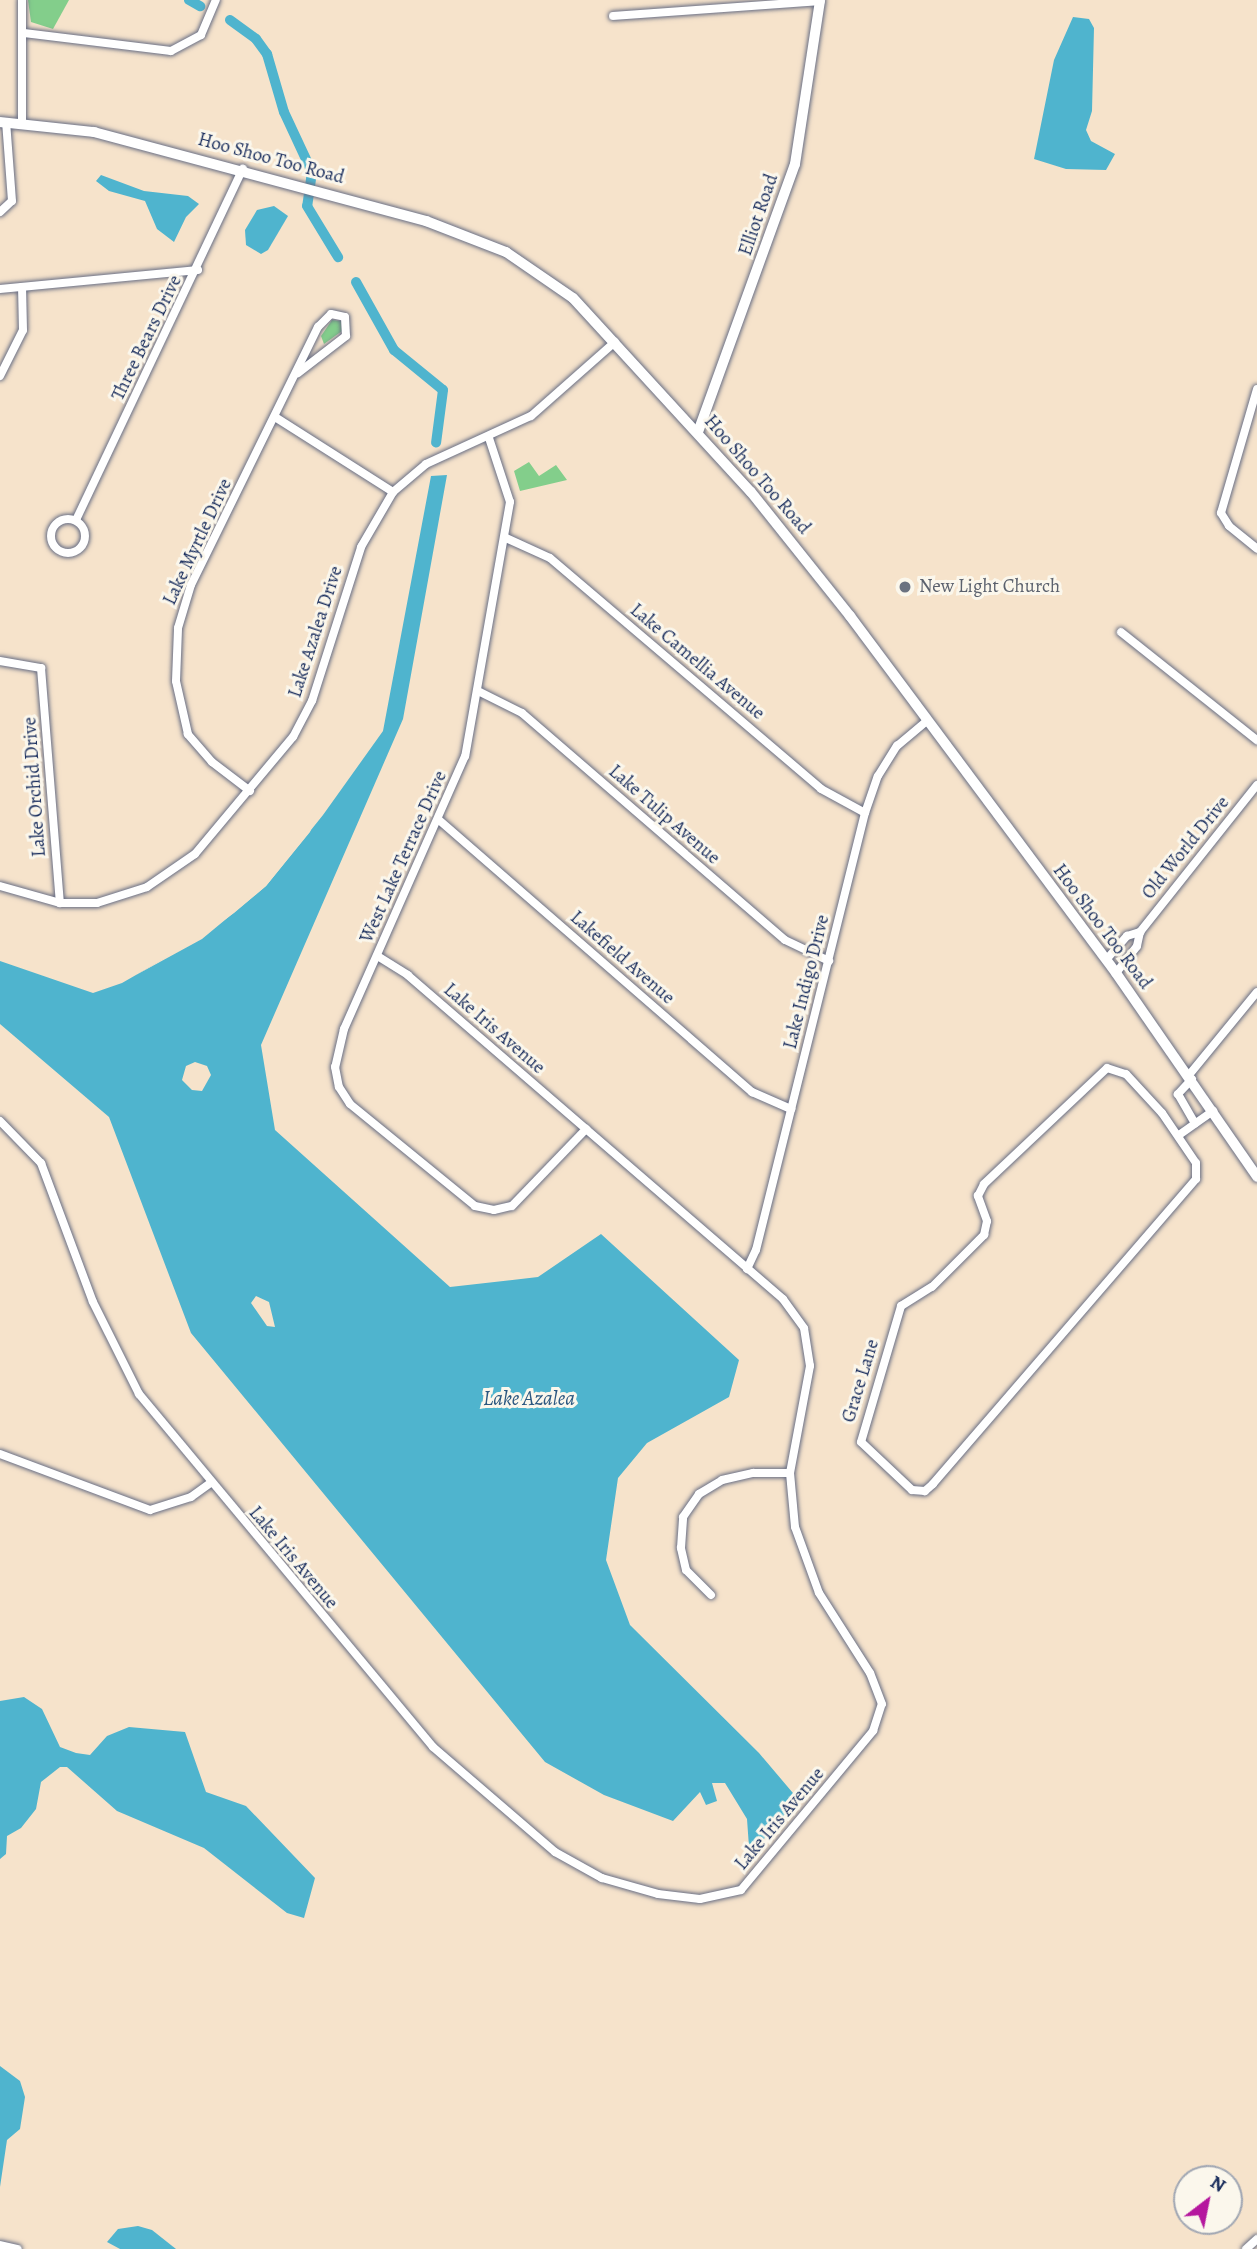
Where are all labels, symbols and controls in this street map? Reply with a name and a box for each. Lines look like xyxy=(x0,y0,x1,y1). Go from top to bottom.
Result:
street label: Hoo Shoo Too Road xyxy=(195,128,347,190)
street label: Elliot Road xyxy=(734,171,784,259)
street label: Three Bears Drive xyxy=(107,272,187,404)
street label: Hoo Shoo Too Road xyxy=(699,411,815,539)
street label: Lake Myrtle Drive xyxy=(159,475,237,609)
street label: Lake Azalea Drive xyxy=(284,563,348,701)
place label: New Light Church xyxy=(919,576,1060,598)
marker: New Light Church xyxy=(897,579,913,595)
street label: Lake Camellia Avenue xyxy=(625,599,769,725)
street label: Lake Orchid Drive xyxy=(19,716,51,858)
street label: Lake Tulip Avenue xyxy=(604,760,724,870)
street label: West Lake Terrace Drive xyxy=(356,767,452,947)
street label: Old World Drive xyxy=(1137,792,1235,904)
street label: Hoo Shoo Too Road xyxy=(1048,860,1156,994)
street label: Lakefield Avenue xyxy=(565,906,679,1010)
street label: Lake Indigo Drive xyxy=(779,912,835,1052)
street label: Lake Iris Avenue xyxy=(439,979,549,1079)
street label: Grace Lane xyxy=(838,1337,884,1425)
water label: Lake Azalea xyxy=(483,1385,575,1411)
street label: Lake Iris Avenue xyxy=(243,1502,343,1614)
street label: Lake Iris Avenue xyxy=(730,1763,830,1875)
north arrow xyxy=(1173,2165,1243,2235)
text: N xyxy=(1205,2169,1231,2199)

